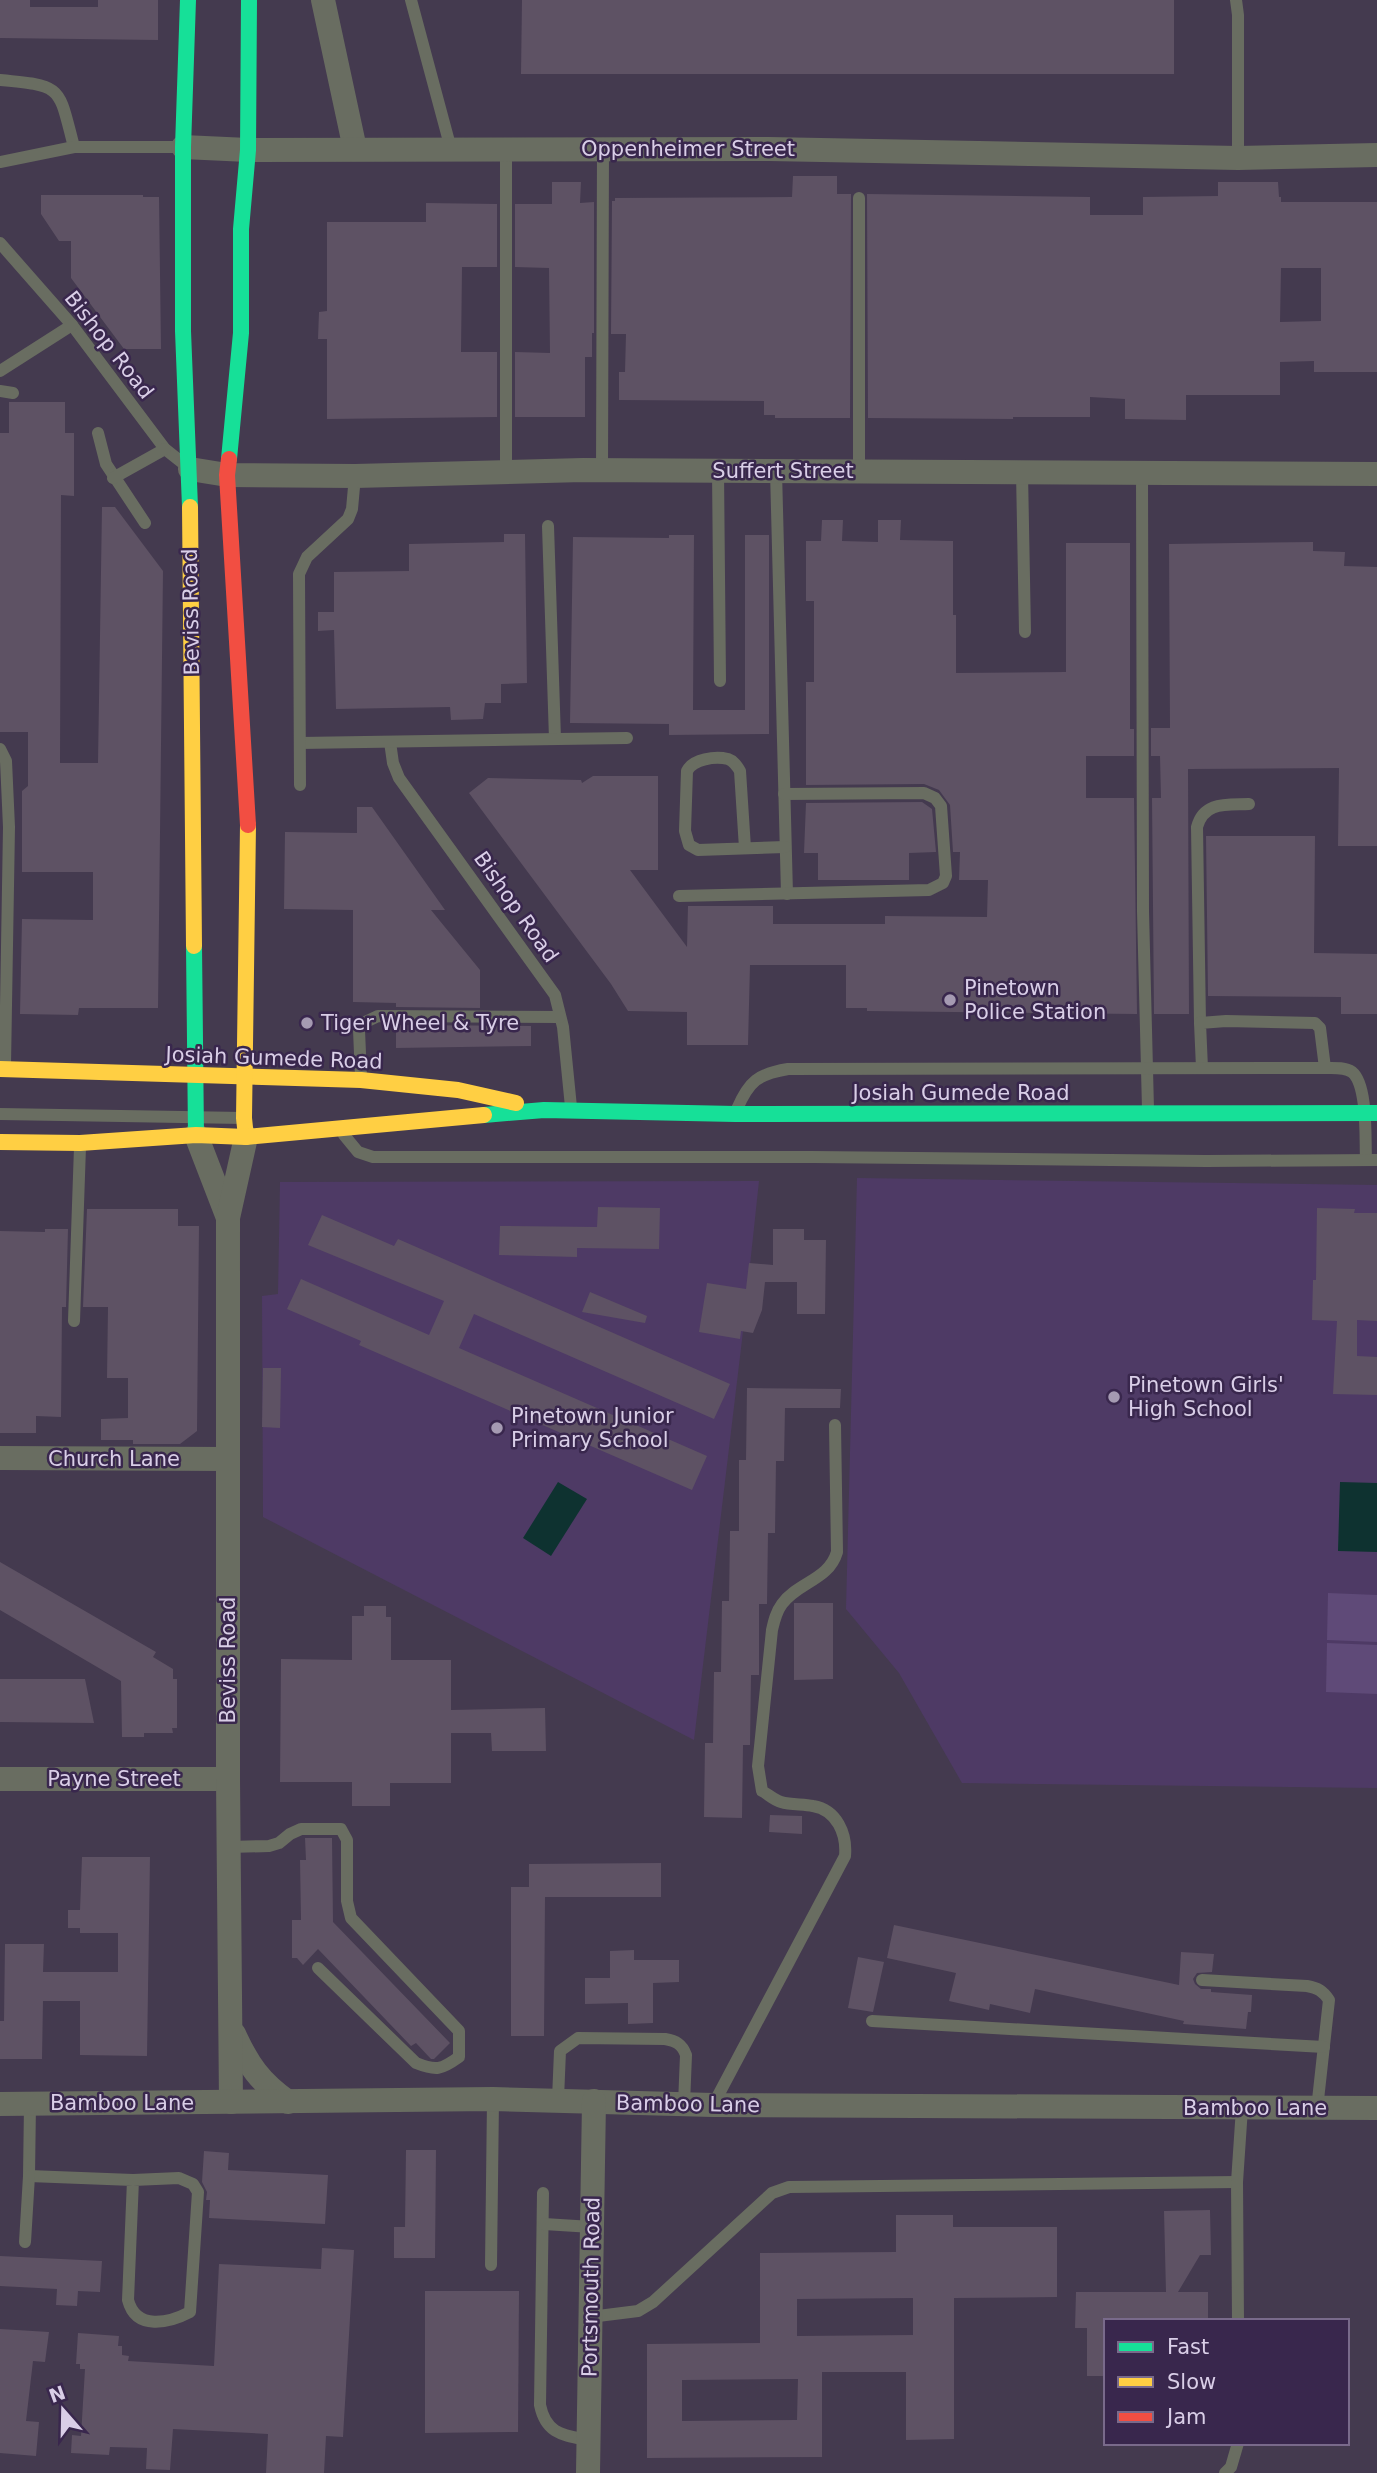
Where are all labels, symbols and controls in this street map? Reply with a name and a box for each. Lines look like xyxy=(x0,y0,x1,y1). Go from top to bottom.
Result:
street label: Oppenheimer Street xyxy=(581,137,795,161)
street label: Bishop Road xyxy=(60,286,158,404)
street label: Suffert Street xyxy=(712,459,854,483)
street label: Beviss Road xyxy=(178,548,204,676)
street label: Bishop Road xyxy=(469,847,563,967)
place label: Pinetown Police Station xyxy=(964,976,1106,1024)
marker: Pinetown Police Station xyxy=(942,992,958,1008)
place label: Tiger Wheel & Tyre xyxy=(320,1011,519,1035)
marker: Tiger Wheel & Tyre xyxy=(299,1015,315,1031)
street label: Josiah Gumede Road xyxy=(163,1042,383,1074)
street label: Josiah Gumede Road xyxy=(850,1081,1070,1105)
place label: Pinetown Girls' High School xyxy=(1128,1373,1284,1421)
marker: Pinetown Girls' High School xyxy=(1106,1389,1122,1405)
place label: Pinetown Junior Primary School xyxy=(511,1404,674,1452)
marker: Pinetown Junior Primary School xyxy=(489,1420,505,1436)
street label: Church Lane xyxy=(48,1447,180,1471)
street label: Beviss Road xyxy=(216,1597,240,1723)
street label: Payne Street xyxy=(47,1767,181,1791)
street label: Bamboo Lane xyxy=(50,2091,194,2115)
street label: Bamboo Lane xyxy=(616,2091,760,2117)
street label: Bamboo Lane xyxy=(1183,2096,1327,2120)
street label: Portsmouth Road xyxy=(577,2197,605,2377)
legend xyxy=(1104,2319,1349,2445)
text: Fast xyxy=(1167,2335,1209,2359)
text: Slow xyxy=(1167,2370,1216,2394)
north arrow xyxy=(28,2375,98,2445)
text: N xyxy=(46,2381,68,2407)
text: Jam xyxy=(1165,2405,1207,2429)

